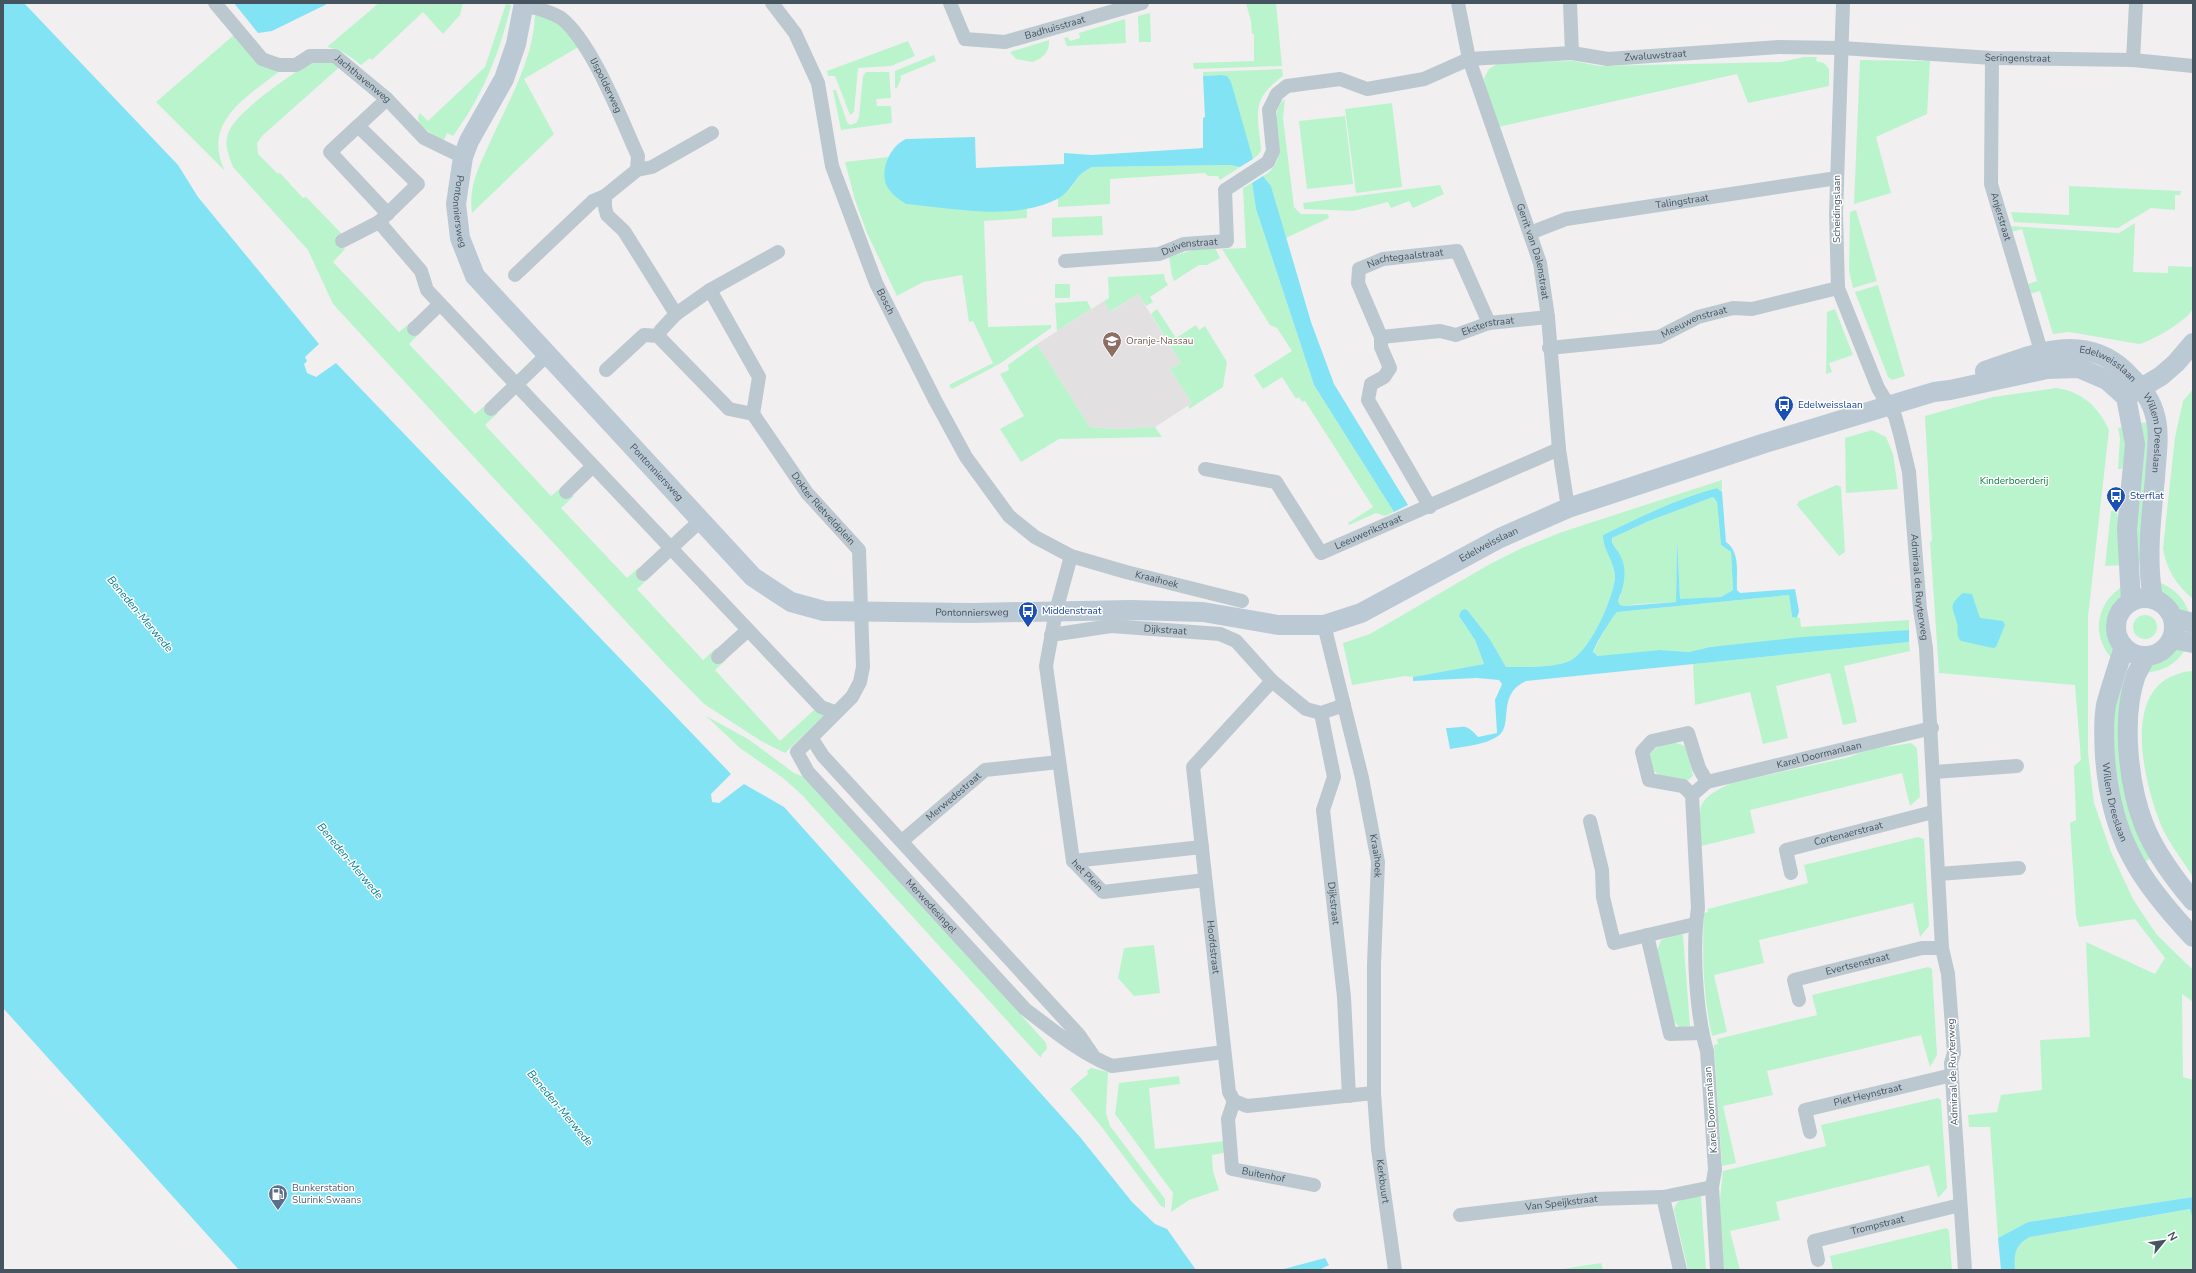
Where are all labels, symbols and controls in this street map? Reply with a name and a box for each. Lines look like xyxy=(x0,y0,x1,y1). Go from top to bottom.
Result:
street label: Badhuisstraat xyxy=(1023,12,1087,43)
street label: Zwaluwstraat xyxy=(1624,46,1687,65)
street label: Jachthavenweg xyxy=(331,51,394,106)
street label: Seringenstraat xyxy=(1984,51,2051,66)
street label: IJspolderweg xyxy=(586,55,625,115)
street label: Pontonniersweg xyxy=(449,174,470,250)
street label: Scheidingslaan xyxy=(1830,175,1844,243)
street label: Talingstraat xyxy=(1655,190,1710,212)
street label: Anjerstraat xyxy=(1987,191,2015,243)
street label: Gerrit van Dalenstraat xyxy=(1513,201,1552,301)
street label: Duivenstraat xyxy=(1159,235,1218,259)
street label: Nachtegaalstraat xyxy=(1365,245,1444,272)
street label: Bosch xyxy=(873,286,898,317)
street label: Meeuwenstraat xyxy=(1659,303,1729,342)
street label: Eksterstraat xyxy=(1460,313,1515,339)
school or university icon: Oranje-Nassau xyxy=(1101,330,1123,358)
place label: Oranje-Nassau xyxy=(1126,334,1193,348)
street label: Edelweisslaan xyxy=(2078,343,2140,385)
street label: Willem Dreeslaan xyxy=(2139,390,2165,473)
bus stop icon: Edelweisslaan xyxy=(1773,394,1795,422)
place label: Edelweisslaan xyxy=(1798,398,1863,412)
street label: Pontonniersweg xyxy=(626,441,686,504)
street label: Dokter Rietveldplein xyxy=(788,469,858,548)
park label: Kinderboerderij xyxy=(1980,474,2048,488)
bus stop icon: Sterflat xyxy=(2105,485,2127,513)
place label: Sterflat xyxy=(2130,489,2164,503)
street label: Leeuwerikstraat xyxy=(1333,511,1405,553)
street label: Edelweisslaan xyxy=(1457,524,1520,566)
street label: Admiraal de Ruyterweg xyxy=(1907,533,1932,642)
street label: Kraaihoek xyxy=(1134,568,1181,592)
water label: Beneden-Merwede xyxy=(104,573,176,655)
bus stop icon: Middenstraat xyxy=(1017,600,1039,628)
place label: Middenstraat xyxy=(1042,604,1102,618)
street label: Pontonniersweg xyxy=(935,605,1009,620)
street label: Dijkstraat xyxy=(1143,621,1188,639)
street label: Karel Doormanlaan xyxy=(1775,738,1863,772)
street label: Willem Dreeslaan xyxy=(2098,762,2131,844)
street label: Merwedestraat xyxy=(923,769,985,824)
street label: Cortenaerstraat xyxy=(1813,818,1885,849)
water label: Beneden-Merwede xyxy=(314,820,386,902)
street label: Kraaihoek xyxy=(1366,833,1385,879)
street label: het Plein xyxy=(1068,856,1106,895)
street label: Merwedesingel xyxy=(902,876,960,937)
street label: Dijkstraat xyxy=(1324,881,1343,926)
street label: Hoofdstraat xyxy=(1203,920,1223,975)
street label: Evertsenstraat xyxy=(1824,949,1891,979)
street label: Admiraal de Ruyterweg xyxy=(1944,1018,1962,1126)
street label: Karel Doormanlaan xyxy=(1701,1066,1721,1154)
water label: Beneden-Merwede xyxy=(524,1067,596,1149)
street label: Piet Heynstraat xyxy=(1832,1080,1904,1110)
street label: Kerkbuurt xyxy=(1373,1158,1393,1205)
street label: Buitenhof xyxy=(1240,1164,1287,1186)
place label: Bunkerstation Slurink Swaans xyxy=(292,1181,362,1207)
fuel station icon: Bunkerstation Slurink Swaans xyxy=(267,1183,289,1211)
street label: Van Speijkstraat xyxy=(1523,1192,1598,1214)
street label: Trompstraat xyxy=(1849,1212,1906,1239)
north arrow xyxy=(2144,1221,2184,1261)
text: N xyxy=(2164,1229,2181,1244)

